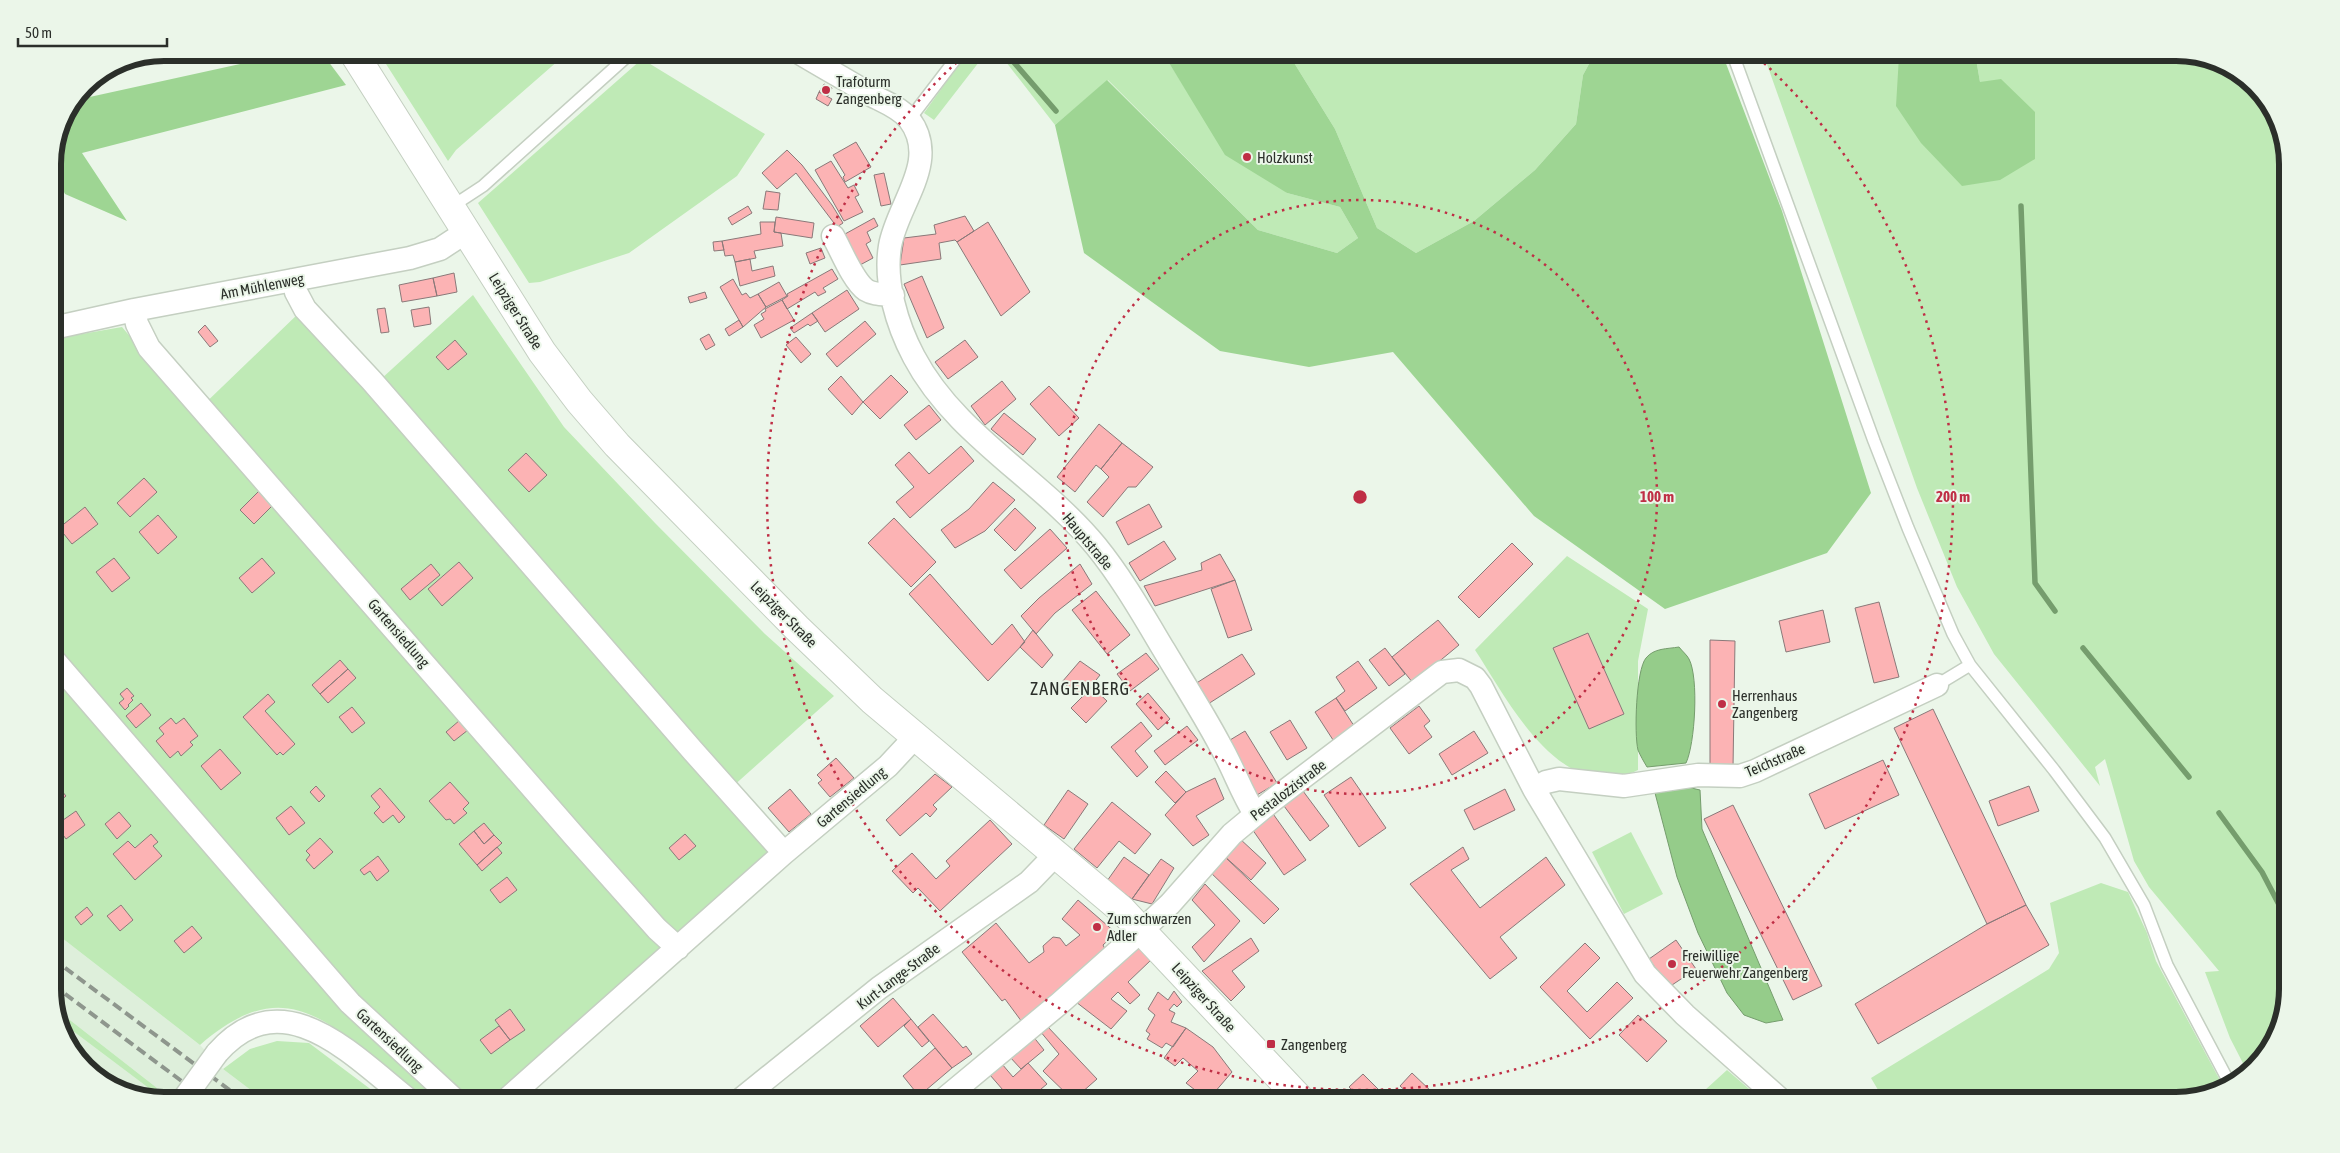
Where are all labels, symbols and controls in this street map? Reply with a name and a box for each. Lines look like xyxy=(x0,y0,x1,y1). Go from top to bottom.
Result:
scale bar xyxy=(18,15,166,47)
text: 50 m xyxy=(25,24,52,41)
place label: Trafoturm Zangenberg xyxy=(836,73,902,107)
marker: Trafoturm Zangenberg xyxy=(820,84,832,96)
place label: Holzkunst xyxy=(1257,149,1313,166)
marker: Holzkunst xyxy=(1241,151,1253,163)
street label: Am Mühlenweg xyxy=(219,269,306,302)
street label: Leipziger Straße xyxy=(486,270,546,353)
centre of rings xyxy=(1351,488,1369,506)
text: 100 m xyxy=(1640,488,1674,505)
text: 200 m xyxy=(1936,488,1970,505)
street label: Hauptstraße xyxy=(1059,509,1117,573)
street label: Leipziger Straße xyxy=(747,577,821,651)
street label: Gartensiedlung xyxy=(365,595,434,671)
district label: ZANGENBERG xyxy=(1030,678,1130,699)
place label: Herrenhaus Zangenberg xyxy=(1732,687,1798,721)
marker: Herrenhaus Zangenberg xyxy=(1716,698,1728,710)
street label: Teichstraße xyxy=(1743,740,1808,780)
street label: Pestalozzistraße xyxy=(1247,756,1329,824)
street label: Gartensiedlung xyxy=(813,763,889,831)
place label: Zum schwarzen Adler xyxy=(1107,910,1192,944)
marker: Zum schwarzen Adler xyxy=(1091,921,1103,933)
street label: Kurt-Lange-Straße xyxy=(853,939,943,1013)
place label: Freiwillige Feuerwehr Zangenberg xyxy=(1682,947,1809,981)
marker: Freiwillige Feuerwehr Zangenberg xyxy=(1666,958,1678,970)
street label: Leipziger Straße xyxy=(1169,959,1240,1035)
street label: Gartensiedlung xyxy=(353,1005,427,1076)
place label: Zangenberg xyxy=(1281,1036,1347,1053)
marker: Zangenberg xyxy=(1265,1038,1277,1050)

